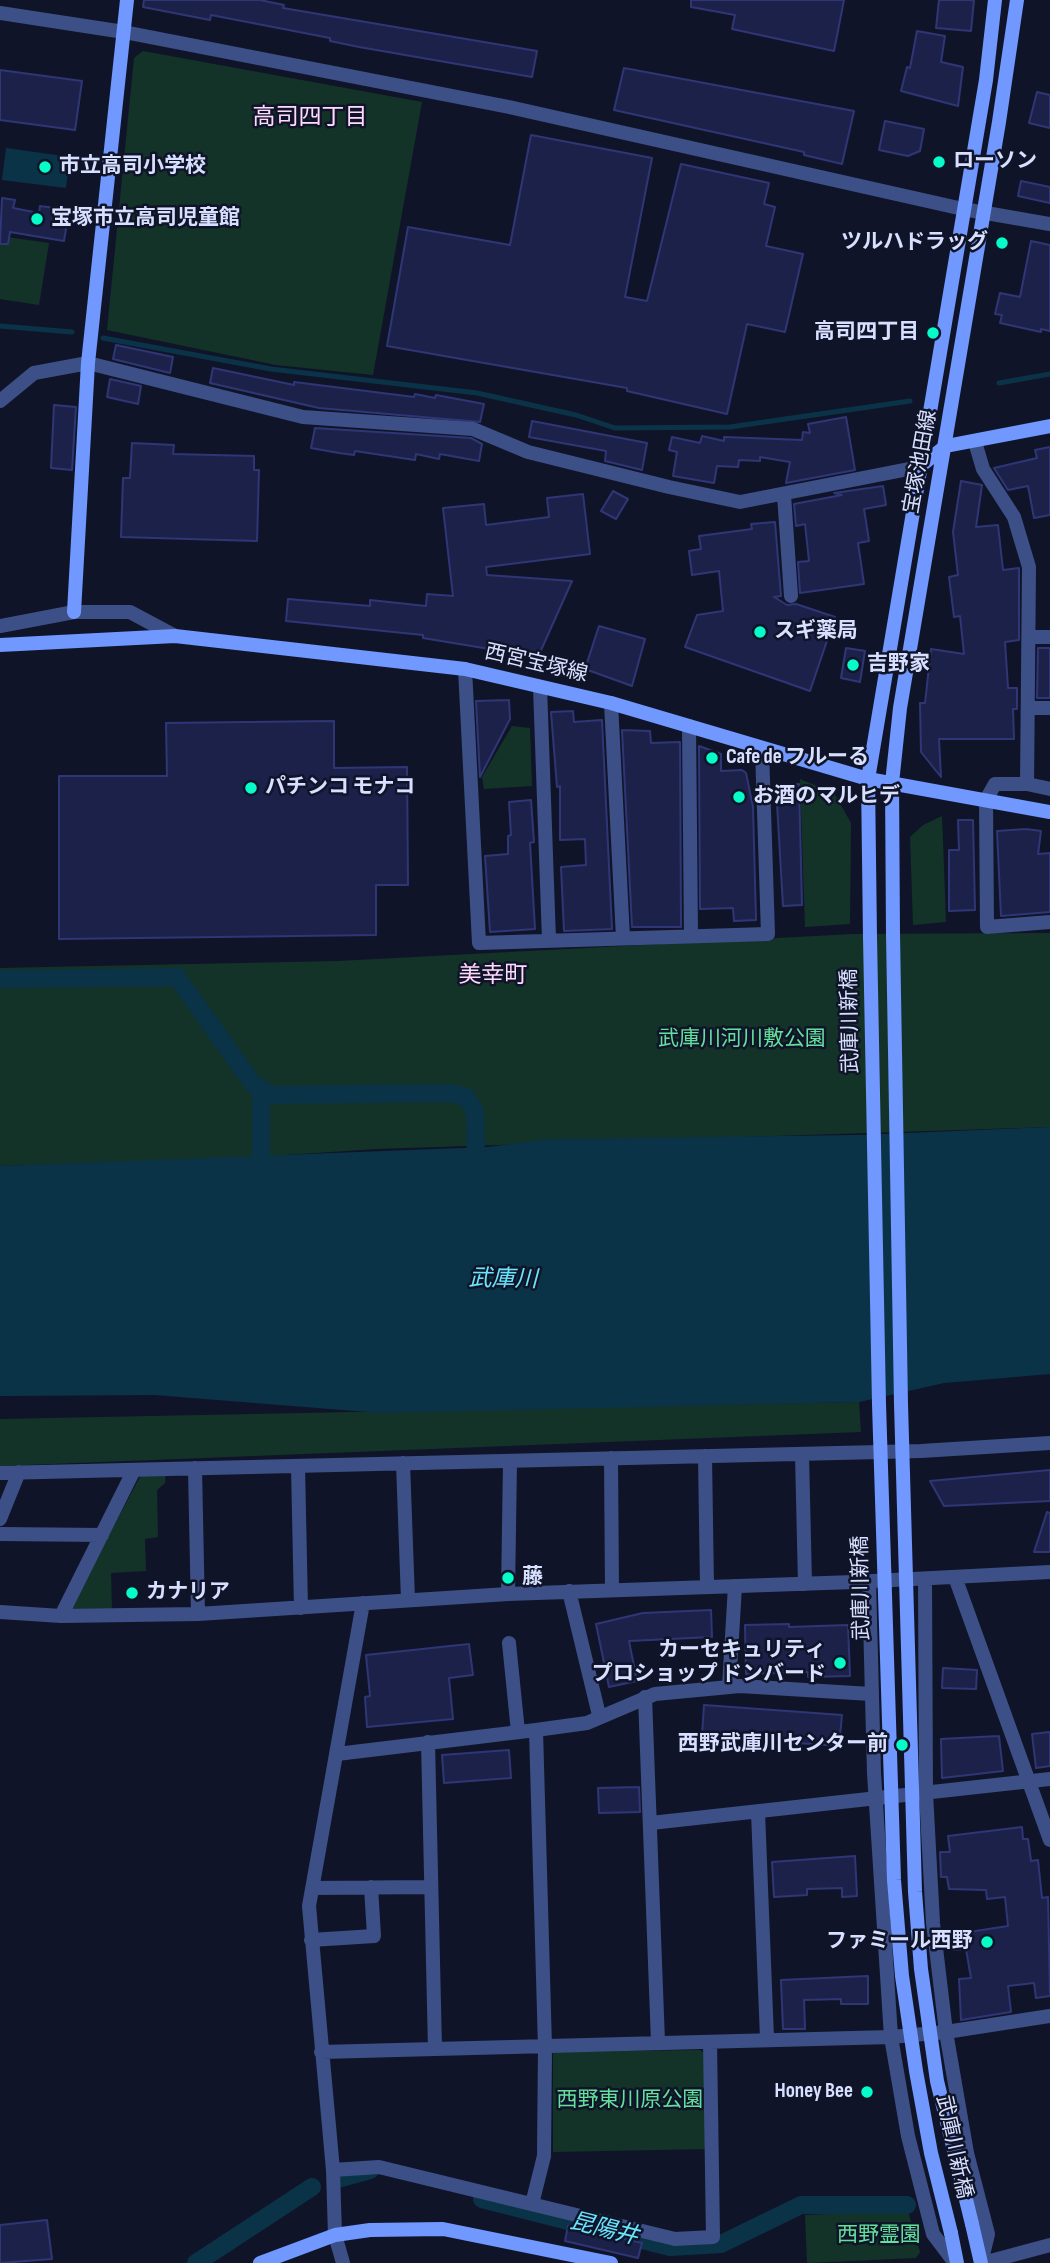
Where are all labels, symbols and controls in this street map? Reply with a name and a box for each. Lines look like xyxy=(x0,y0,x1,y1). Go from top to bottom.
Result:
district label: 高司四丁目 xyxy=(253,104,367,132)
place label: ローソン xyxy=(953,149,1037,175)
place label: 市立高司小学校 xyxy=(59,154,206,180)
marker: ローソン xyxy=(931,154,947,170)
marker: 市立高司小学校 xyxy=(37,159,53,175)
place label: 宝塚市立高司児童館 xyxy=(51,206,240,232)
marker: 宝塚市立高司児童館 xyxy=(29,211,45,227)
place label: ツルハドラッグ xyxy=(841,230,988,256)
marker: ツルハドラッグ xyxy=(994,235,1010,251)
place label: 高司四丁目 xyxy=(814,320,919,346)
marker: 高司四丁目 xyxy=(925,325,941,341)
street label: 宝塚池田線 xyxy=(899,408,943,516)
place label: スギ薬局 xyxy=(774,619,858,645)
marker: スギ薬局 xyxy=(752,624,768,640)
street label: 西宮宝塚線 xyxy=(482,640,590,688)
place label: 吉野家 xyxy=(867,652,930,678)
marker: 吉野家 xyxy=(845,657,861,673)
place label: Cafe de フルーる xyxy=(726,745,869,771)
marker: Cafe de フルーる xyxy=(704,750,720,766)
place label: パチンコ モナコ xyxy=(265,775,415,801)
marker: パチンコ モナコ xyxy=(243,780,259,796)
place label: お酒のマルヒデ xyxy=(753,784,900,810)
marker: お酒のマルヒデ xyxy=(731,789,747,805)
district label: 美幸町 xyxy=(459,962,527,990)
street label: 武庫川新橋 xyxy=(837,968,865,1074)
park label: 武庫川河川敷公園 xyxy=(658,1027,826,1053)
water label: 武庫川 xyxy=(468,1266,538,1294)
street label: 武庫川新橋 xyxy=(848,1535,876,1641)
place label: 藤 xyxy=(522,1565,543,1591)
marker: 藤 xyxy=(500,1570,516,1586)
place label: カナリア xyxy=(146,1580,230,1606)
marker: カナリア xyxy=(124,1585,140,1601)
place label: カーセキュリティ プロショップ ドンバード xyxy=(592,1638,826,1688)
marker: カーセキュリティ プロショップ ドンバード xyxy=(832,1655,848,1671)
place label: 西野武庫川センター前 xyxy=(678,1732,888,1758)
marker: 西野武庫川センター前 xyxy=(894,1737,910,1753)
place label: ファミール西野 xyxy=(826,1929,973,1955)
marker: ファミール西野 xyxy=(979,1934,995,1950)
place label: Honey Bee xyxy=(775,2079,853,2105)
marker: Honey Bee xyxy=(859,2084,875,2100)
park label: 西野東川原公園 xyxy=(557,2088,703,2114)
street label: 武庫川新橋 xyxy=(930,2093,976,2201)
water label: 昆陽井 xyxy=(567,2208,641,2252)
park label: 西野霊園 xyxy=(837,2223,921,2249)

